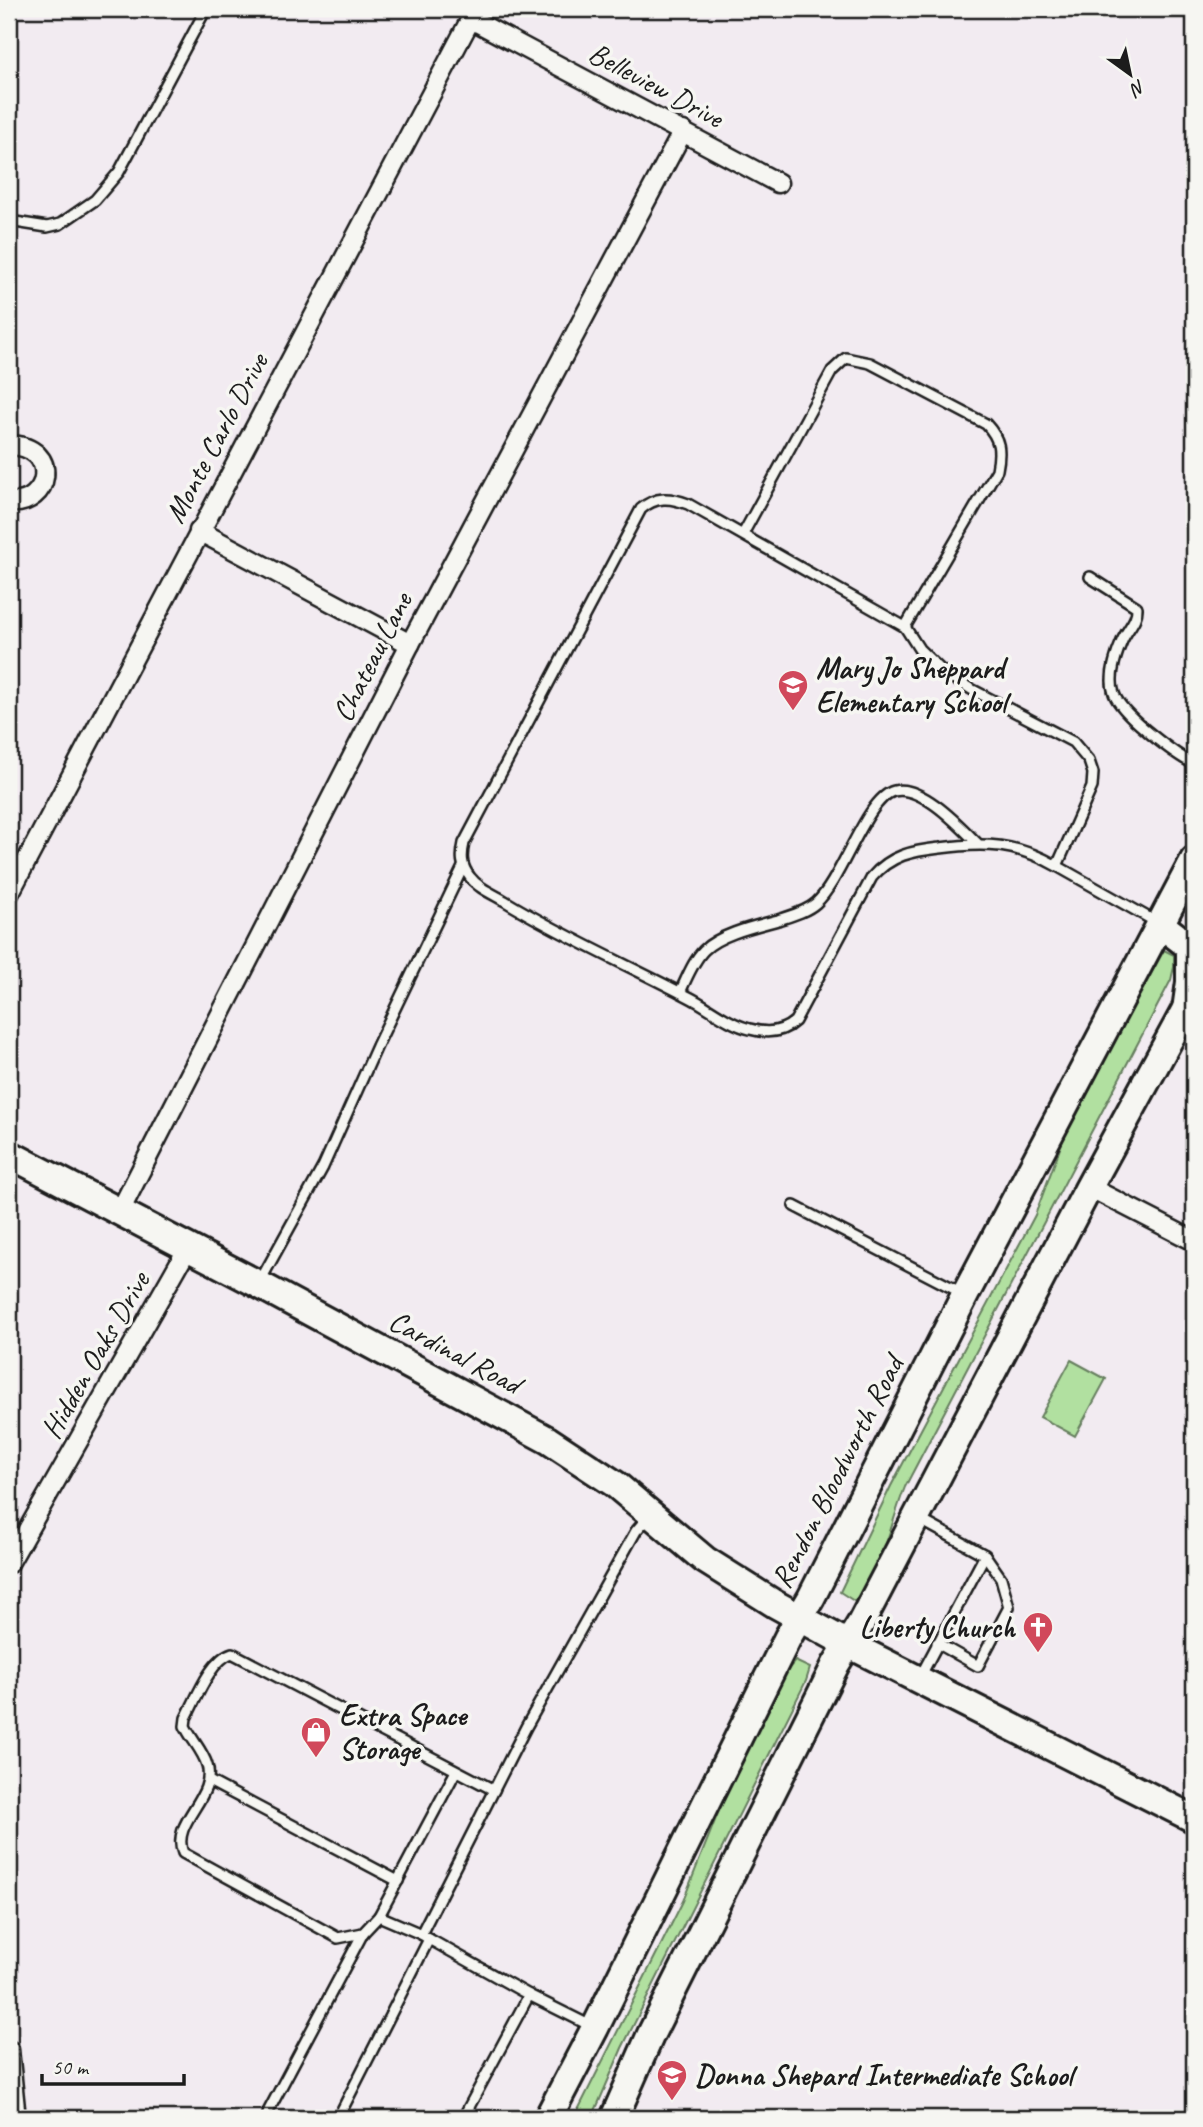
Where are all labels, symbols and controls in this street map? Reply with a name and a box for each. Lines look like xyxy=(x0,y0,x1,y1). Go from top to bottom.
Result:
street label: Belleview Drive xyxy=(582,34,732,137)
north arrow xyxy=(1094,38,1164,108)
text: N xyxy=(1125,74,1150,102)
street label: Monte Carlo Drive xyxy=(155,345,278,529)
street label: Chateau Lane xyxy=(323,584,422,728)
place label: Mary Jo Sheppard Elementary School xyxy=(816,649,1012,721)
school or university icon: Mary Jo Sheppard Elementary School xyxy=(776,668,810,712)
street label: Hidden Oaks Drive xyxy=(32,1263,159,1445)
street label: Cardinal Road xyxy=(383,1301,531,1405)
street label: Rendon Bloodworth Road xyxy=(762,1346,914,1594)
place label: Liberty Church xyxy=(860,1608,1016,1646)
church icon: Liberty Church xyxy=(1021,1610,1055,1654)
place label: Extra Space Storage xyxy=(339,1696,468,1768)
shop icon: Extra Space Storage xyxy=(299,1715,333,1759)
scale bar xyxy=(42,2043,184,2087)
text: 50 m xyxy=(52,2054,90,2080)
place label: Donna Shepard Intermediate School xyxy=(695,2056,1078,2094)
school or university icon: Donna Shepard Intermediate School xyxy=(655,2058,689,2102)

